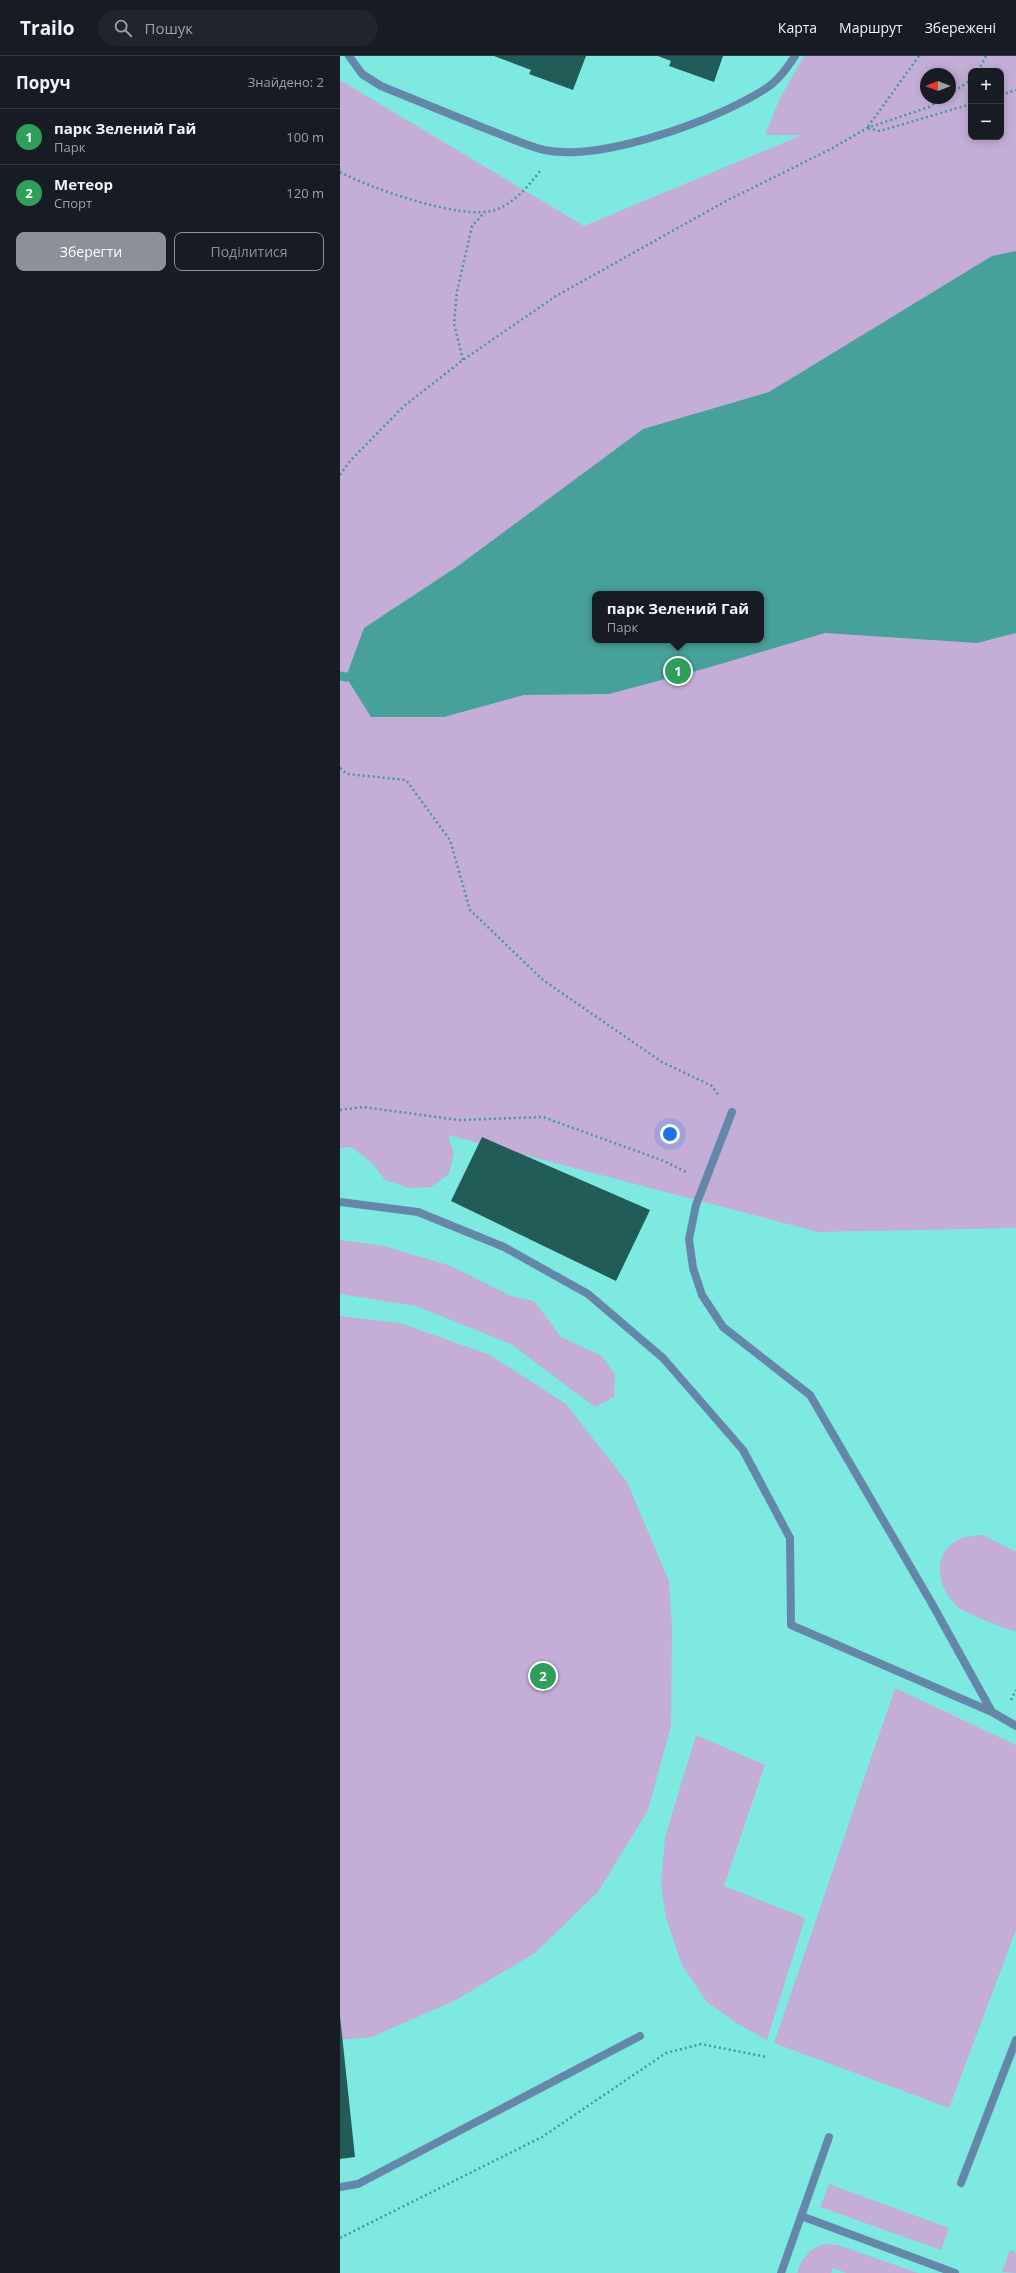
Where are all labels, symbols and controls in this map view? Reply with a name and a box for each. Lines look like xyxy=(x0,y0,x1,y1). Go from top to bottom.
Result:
search box xyxy=(98,10,378,46)
text: Trailo xyxy=(20,15,74,41)
icon: search xyxy=(112,17,134,39)
text: Пошук xyxy=(144,18,193,38)
text: Карта xyxy=(778,18,817,37)
text: Маршрут xyxy=(839,18,903,37)
text: Збережені xyxy=(925,18,996,37)
north arrow xyxy=(920,68,956,104)
map controls xyxy=(968,68,1004,140)
button: + xyxy=(968,68,1004,104)
text: Поруч xyxy=(16,71,71,94)
text: Знайдено: 2 xyxy=(248,73,324,91)
button: − xyxy=(968,104,1004,140)
text: парк Зелений Гай xyxy=(54,118,196,138)
text: 1 xyxy=(25,128,33,146)
text: 100 m xyxy=(286,128,324,146)
text: Парк xyxy=(54,138,85,156)
text: Метеор xyxy=(54,174,113,194)
text: 2 xyxy=(25,184,33,202)
text: 120 m xyxy=(286,184,324,202)
text: Спорт xyxy=(54,194,92,212)
button: Зберегти xyxy=(16,232,166,271)
button: Поділитися xyxy=(174,232,324,271)
popup xyxy=(592,591,764,643)
text: парк Зелений Гай xyxy=(607,598,749,618)
text: Парк xyxy=(607,618,638,636)
pin: 1 xyxy=(665,656,691,686)
your location xyxy=(660,1124,680,1144)
pin: 2 xyxy=(530,1661,556,1691)

